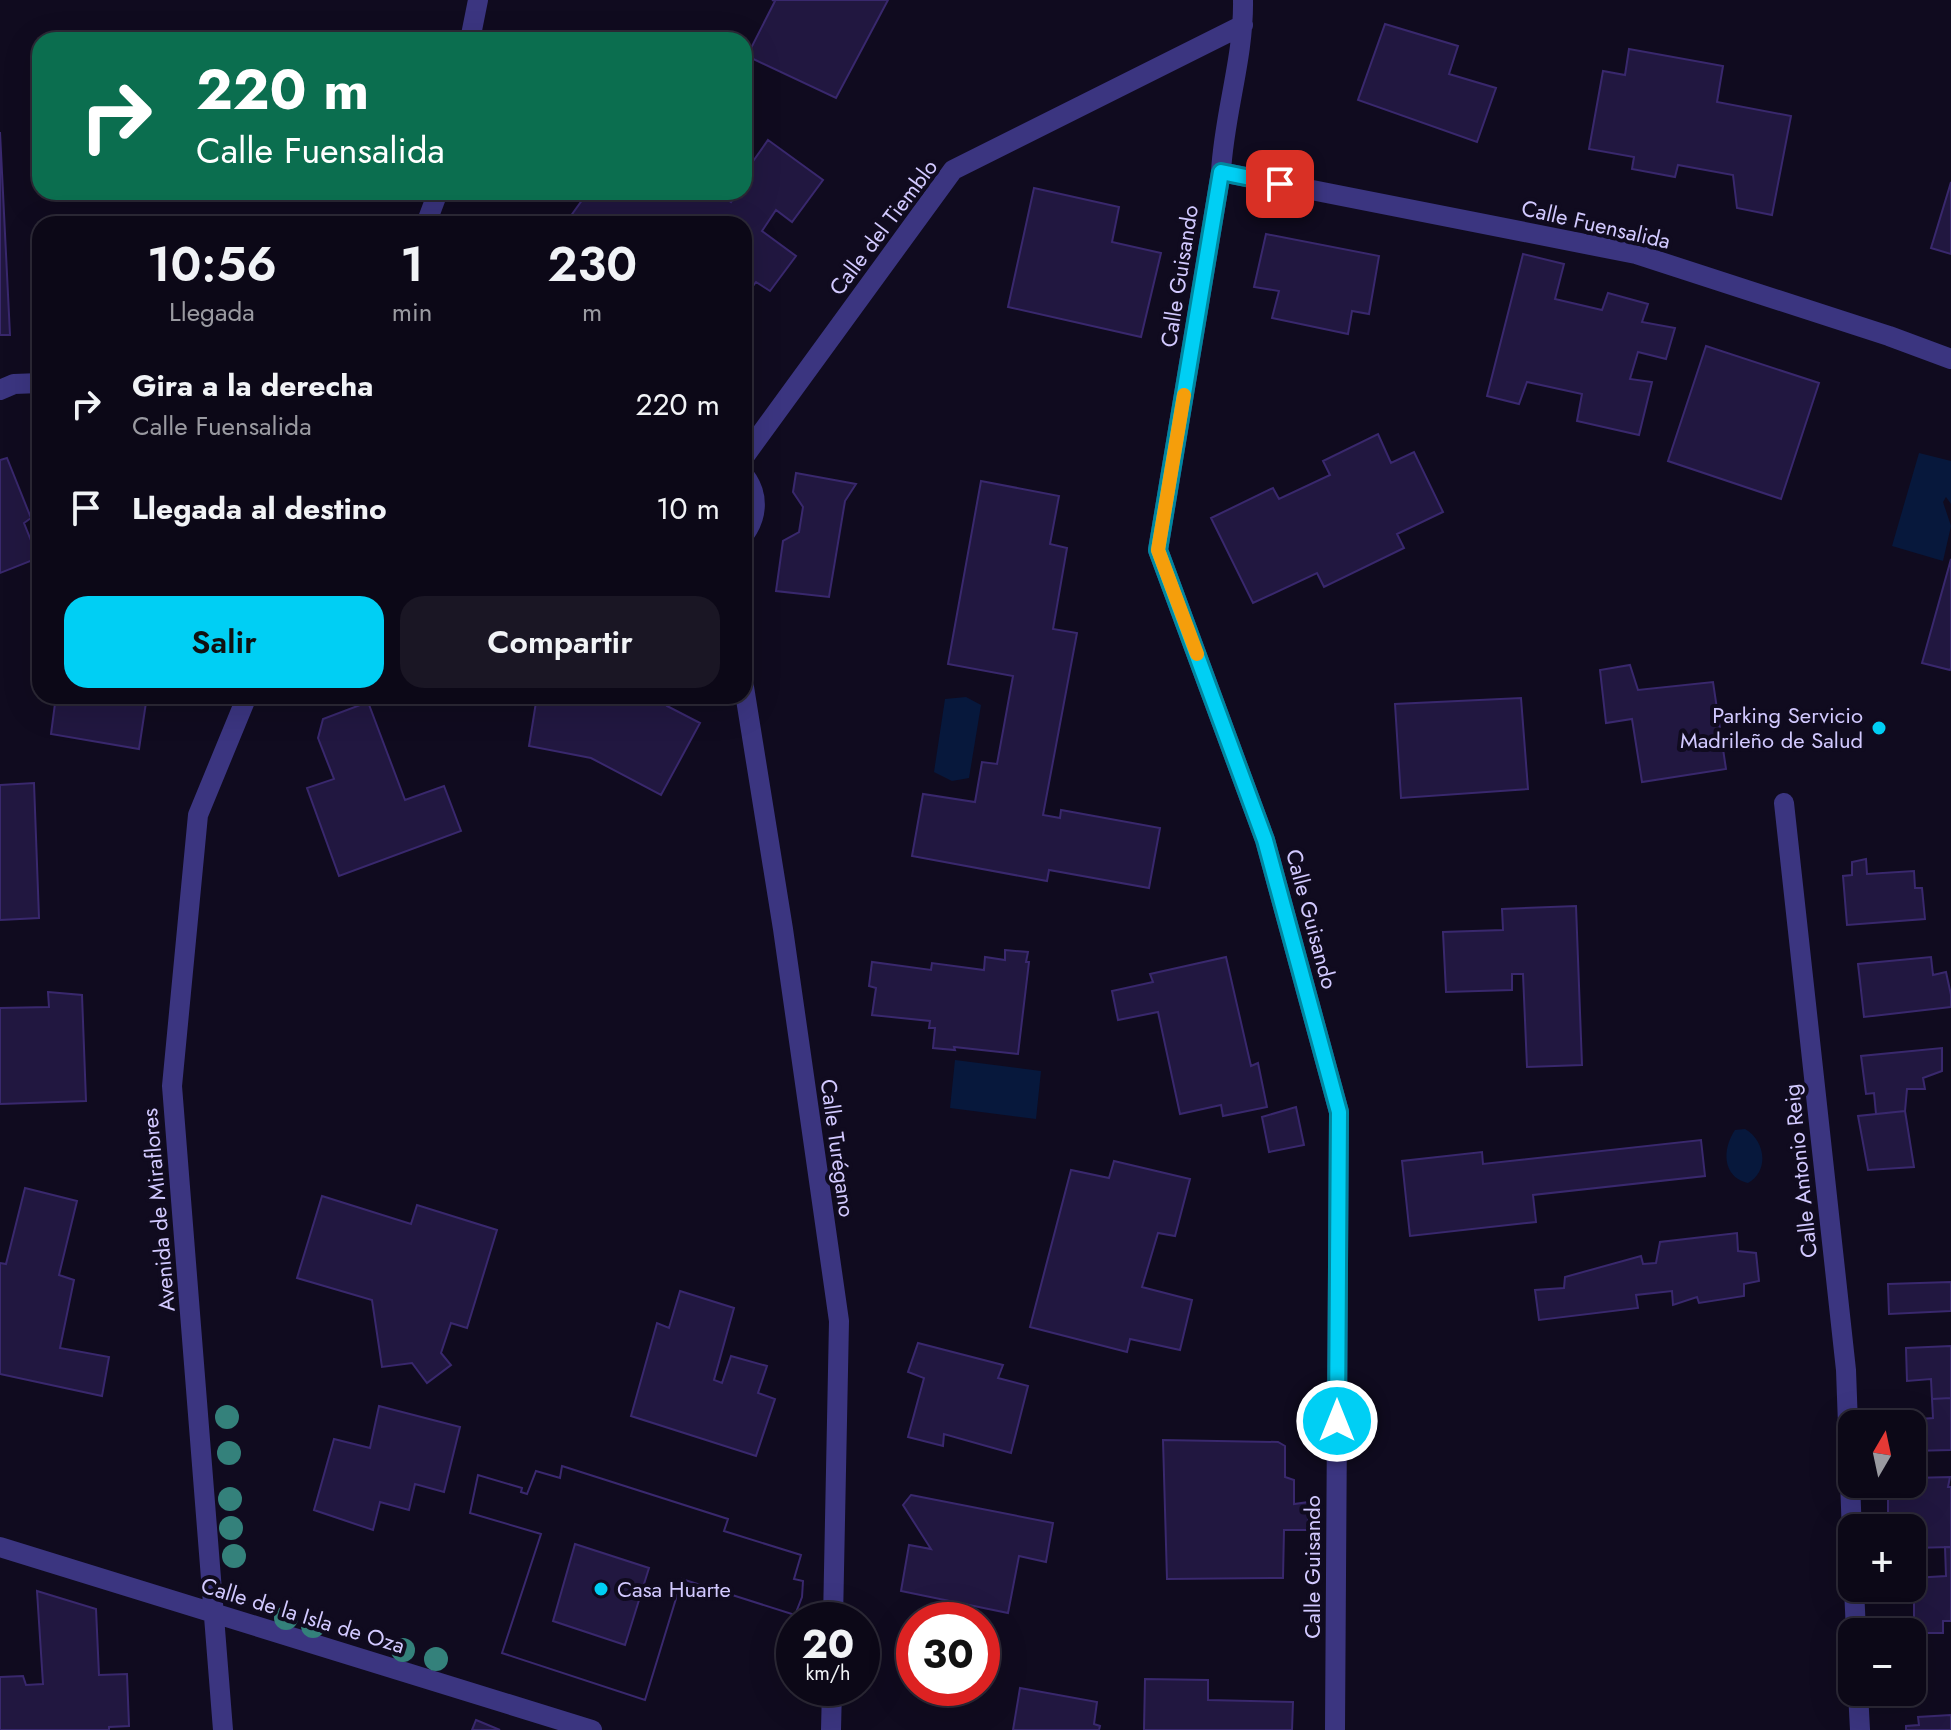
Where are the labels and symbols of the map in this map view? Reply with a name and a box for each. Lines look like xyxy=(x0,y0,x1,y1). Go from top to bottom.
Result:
pin xyxy=(1246,150,1314,218)
street label: Calle del Tiemblo xyxy=(821,152,945,302)
street label: Calle Fuensalida xyxy=(1518,191,1674,257)
street label: Calle Guisando xyxy=(1152,203,1206,349)
place label: Parking Servicio Madrileño de Salud xyxy=(1680,699,1863,756)
marker: Parking Servicio Madrileño de Salud xyxy=(1870,719,1888,737)
street label: Calle Guisando xyxy=(1278,846,1346,992)
street label: Calle Turégano xyxy=(812,1077,864,1219)
street label: Calle Antonio Reig xyxy=(1775,1082,1825,1260)
street label: Avenida de Miraflores xyxy=(133,1107,183,1313)
position arrow xyxy=(1295,1379,1379,1463)
north arrow xyxy=(1838,1410,1926,1498)
street label: Calle Guisando xyxy=(1296,1495,1328,1639)
street label: Calle de la Isla de Oza xyxy=(197,1569,409,1661)
place label: Casa Huarte xyxy=(617,1573,731,1605)
marker: Casa Huarte xyxy=(592,1580,610,1598)
speed limit sign: 30 xyxy=(896,1602,1000,1706)

